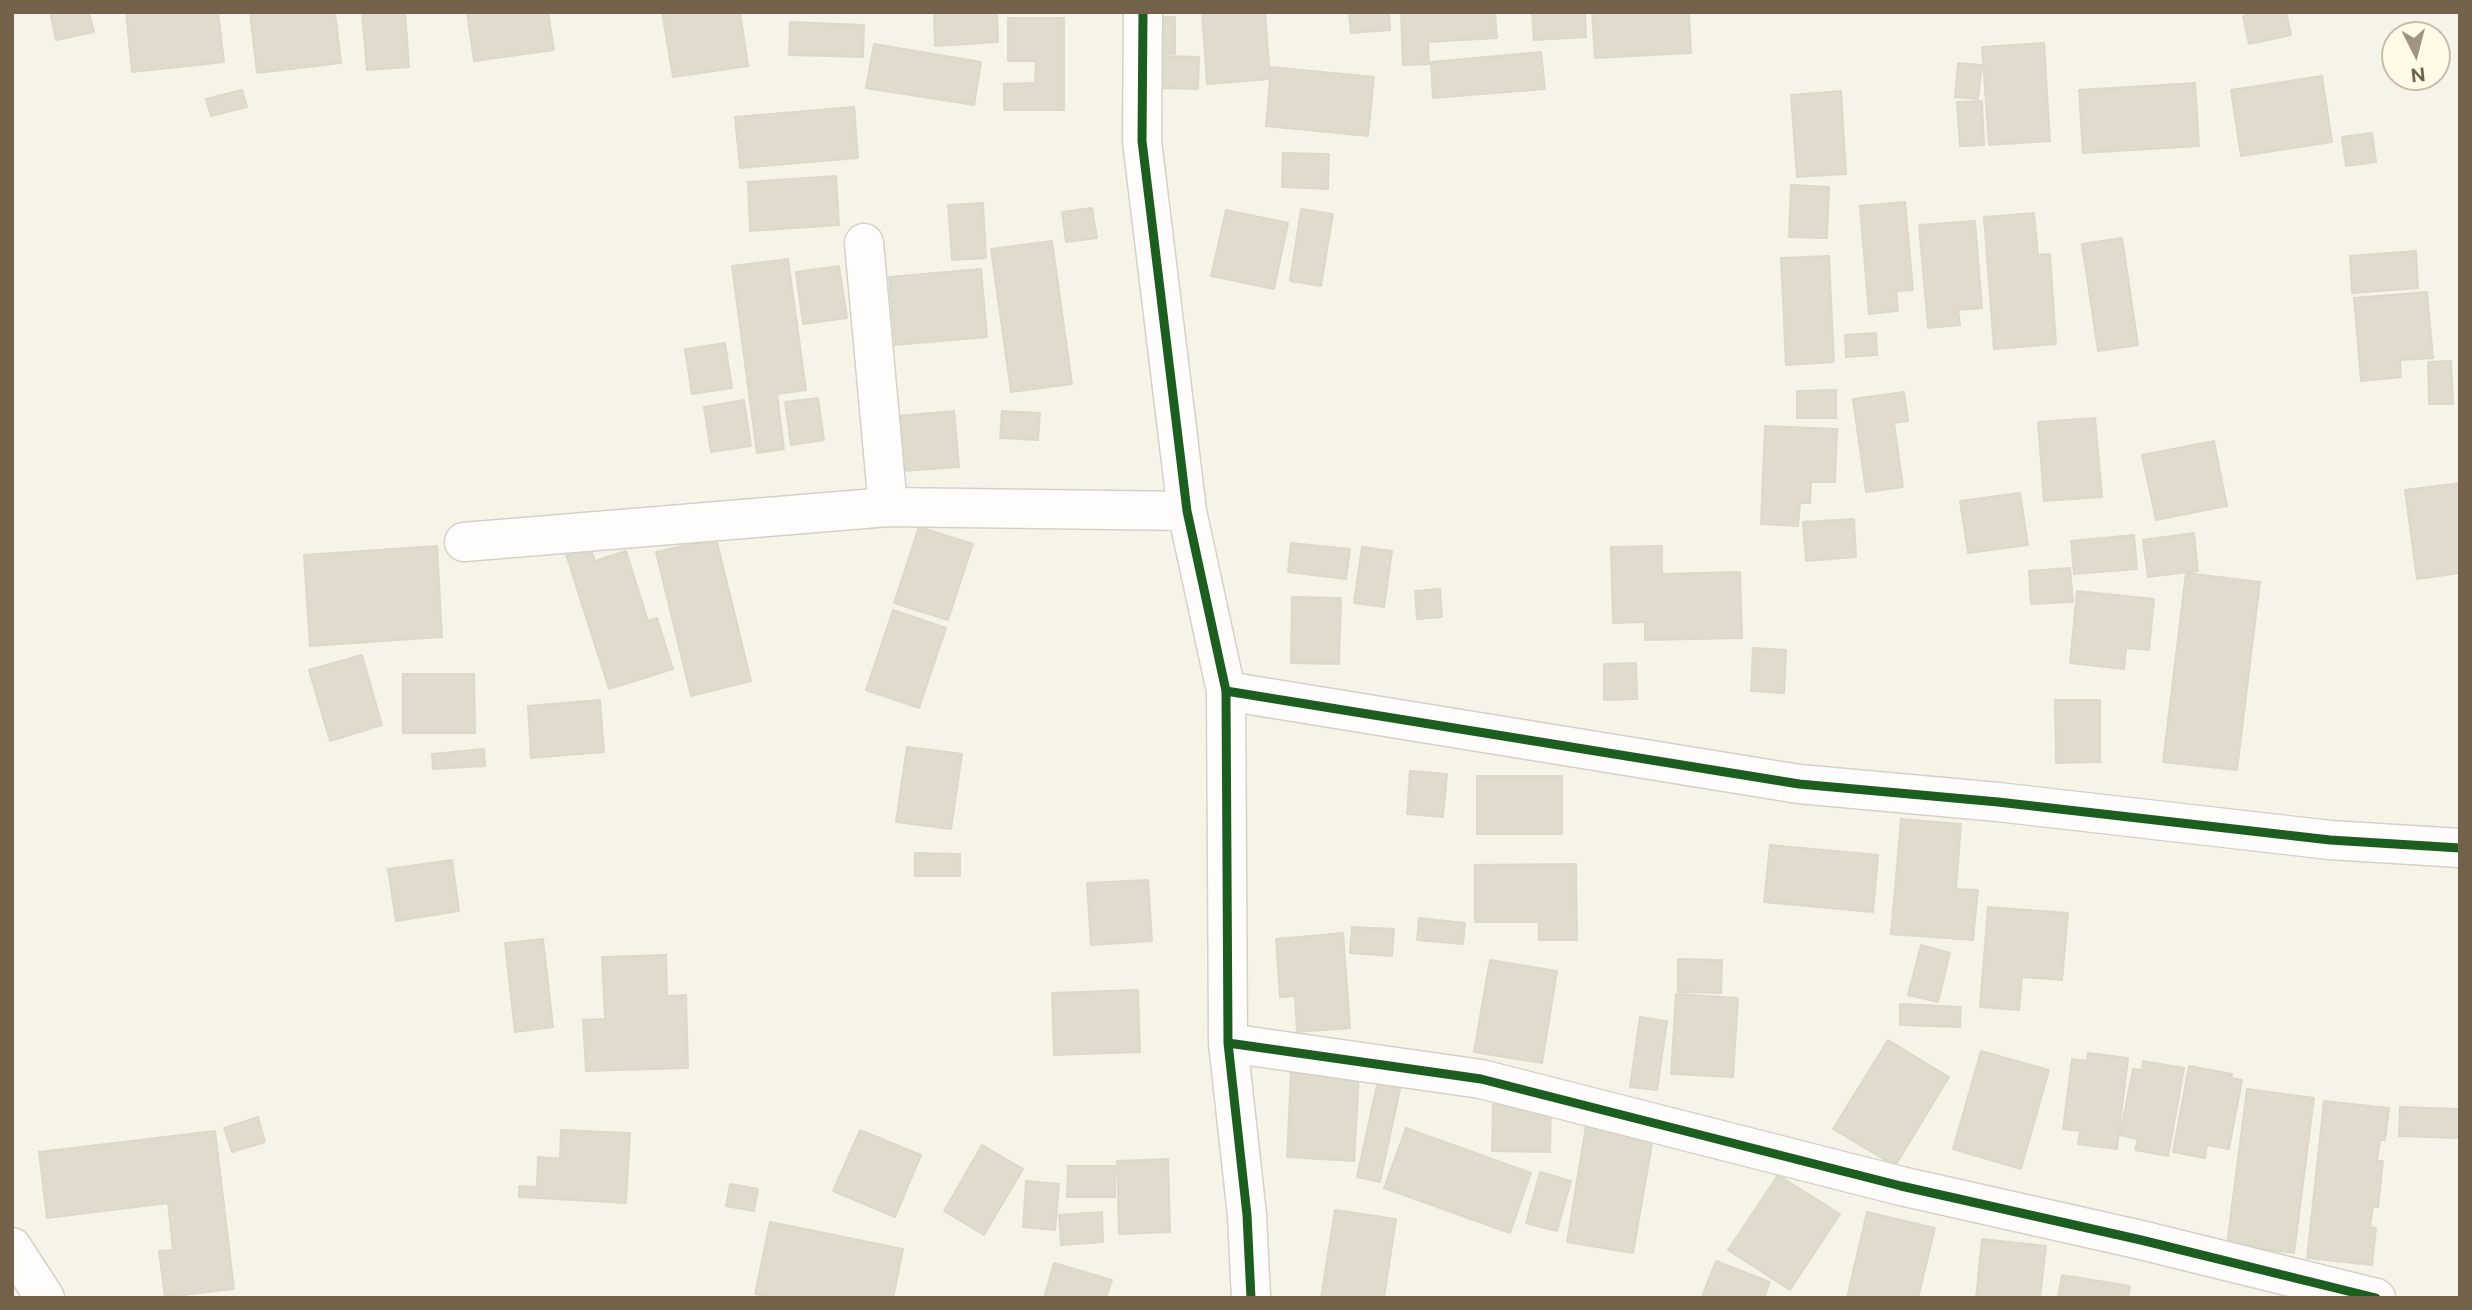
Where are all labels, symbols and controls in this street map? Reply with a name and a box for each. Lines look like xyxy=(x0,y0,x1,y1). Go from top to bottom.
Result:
north arrow xyxy=(2381,21,2451,91)
text: N xyxy=(2409,63,2427,87)

